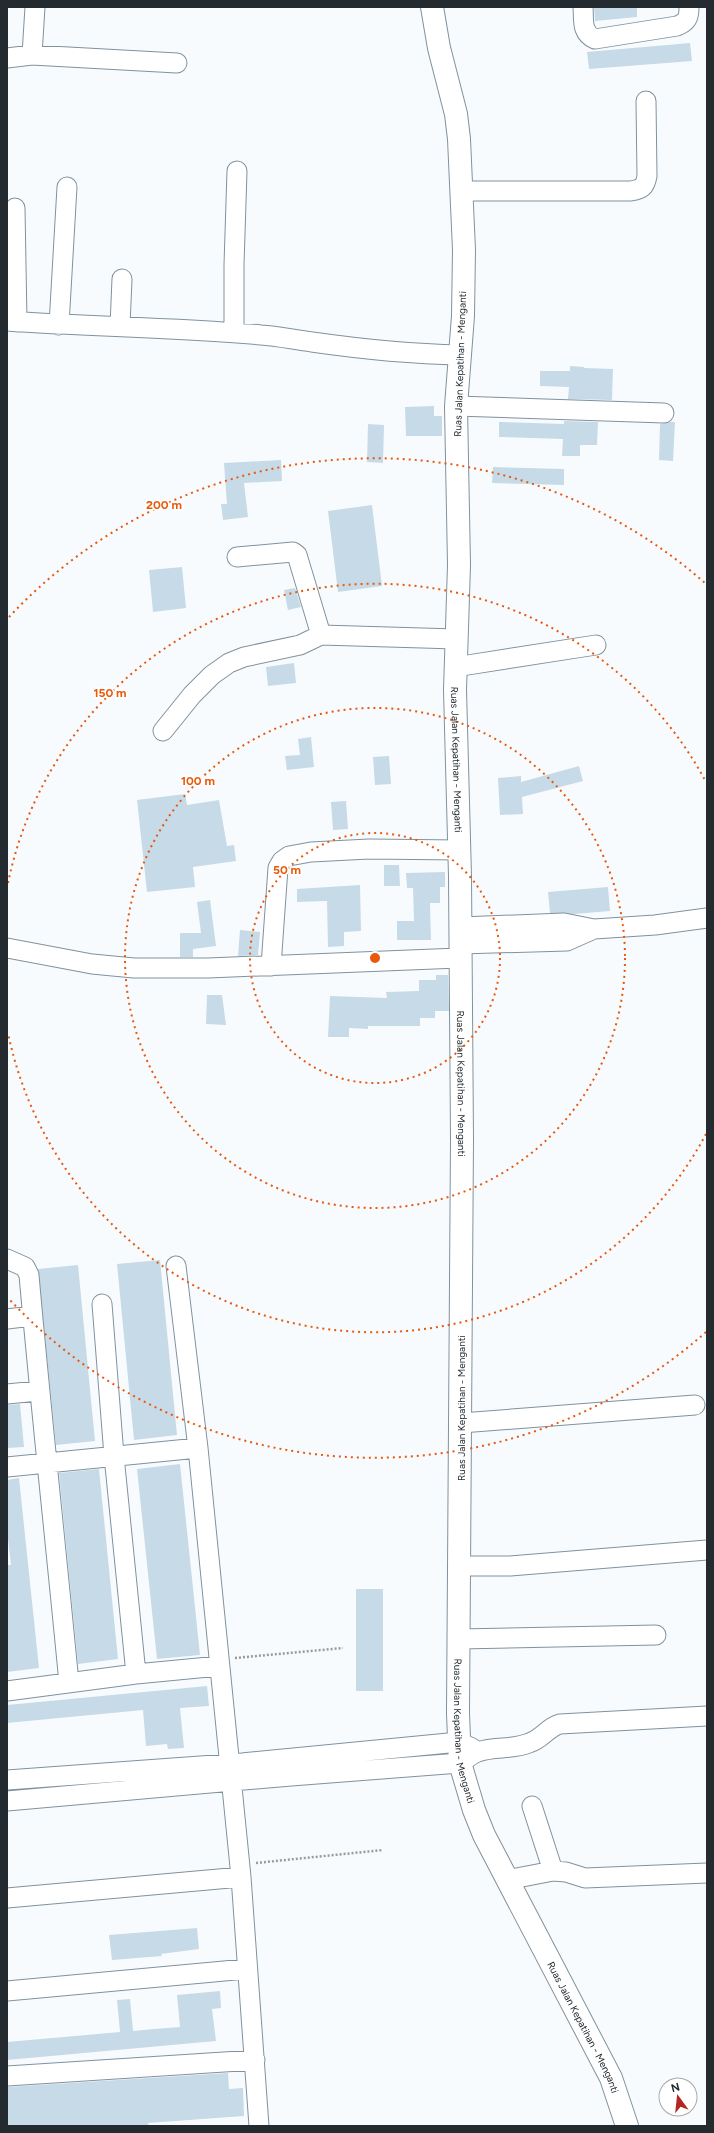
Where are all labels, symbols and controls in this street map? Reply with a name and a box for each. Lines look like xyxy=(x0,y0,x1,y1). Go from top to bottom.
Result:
street label: Ruas Jalan Kepatihan - Menganti xyxy=(451,291,469,437)
text: 200 m xyxy=(146,498,182,512)
text: 150 m xyxy=(93,686,127,700)
street label: Ruas Jalan Kepatihan - Menganti xyxy=(448,686,465,833)
text: 100 m xyxy=(181,774,215,788)
text: 50 m xyxy=(273,863,301,877)
centre of rings xyxy=(368,951,382,965)
street label: Ruas Jalan Kepatihan - Menganti xyxy=(455,1010,469,1157)
street label: Ruas Jalan Kepatihan - Menganti xyxy=(455,1335,468,1481)
street label: Ruas Jalan Kepatihan - Menganti xyxy=(451,1658,478,1805)
street label: Ruas Jalan Kepatihan - Menganti xyxy=(545,1959,622,2095)
north arrow xyxy=(658,2077,698,2117)
text: N xyxy=(670,2080,681,2095)

